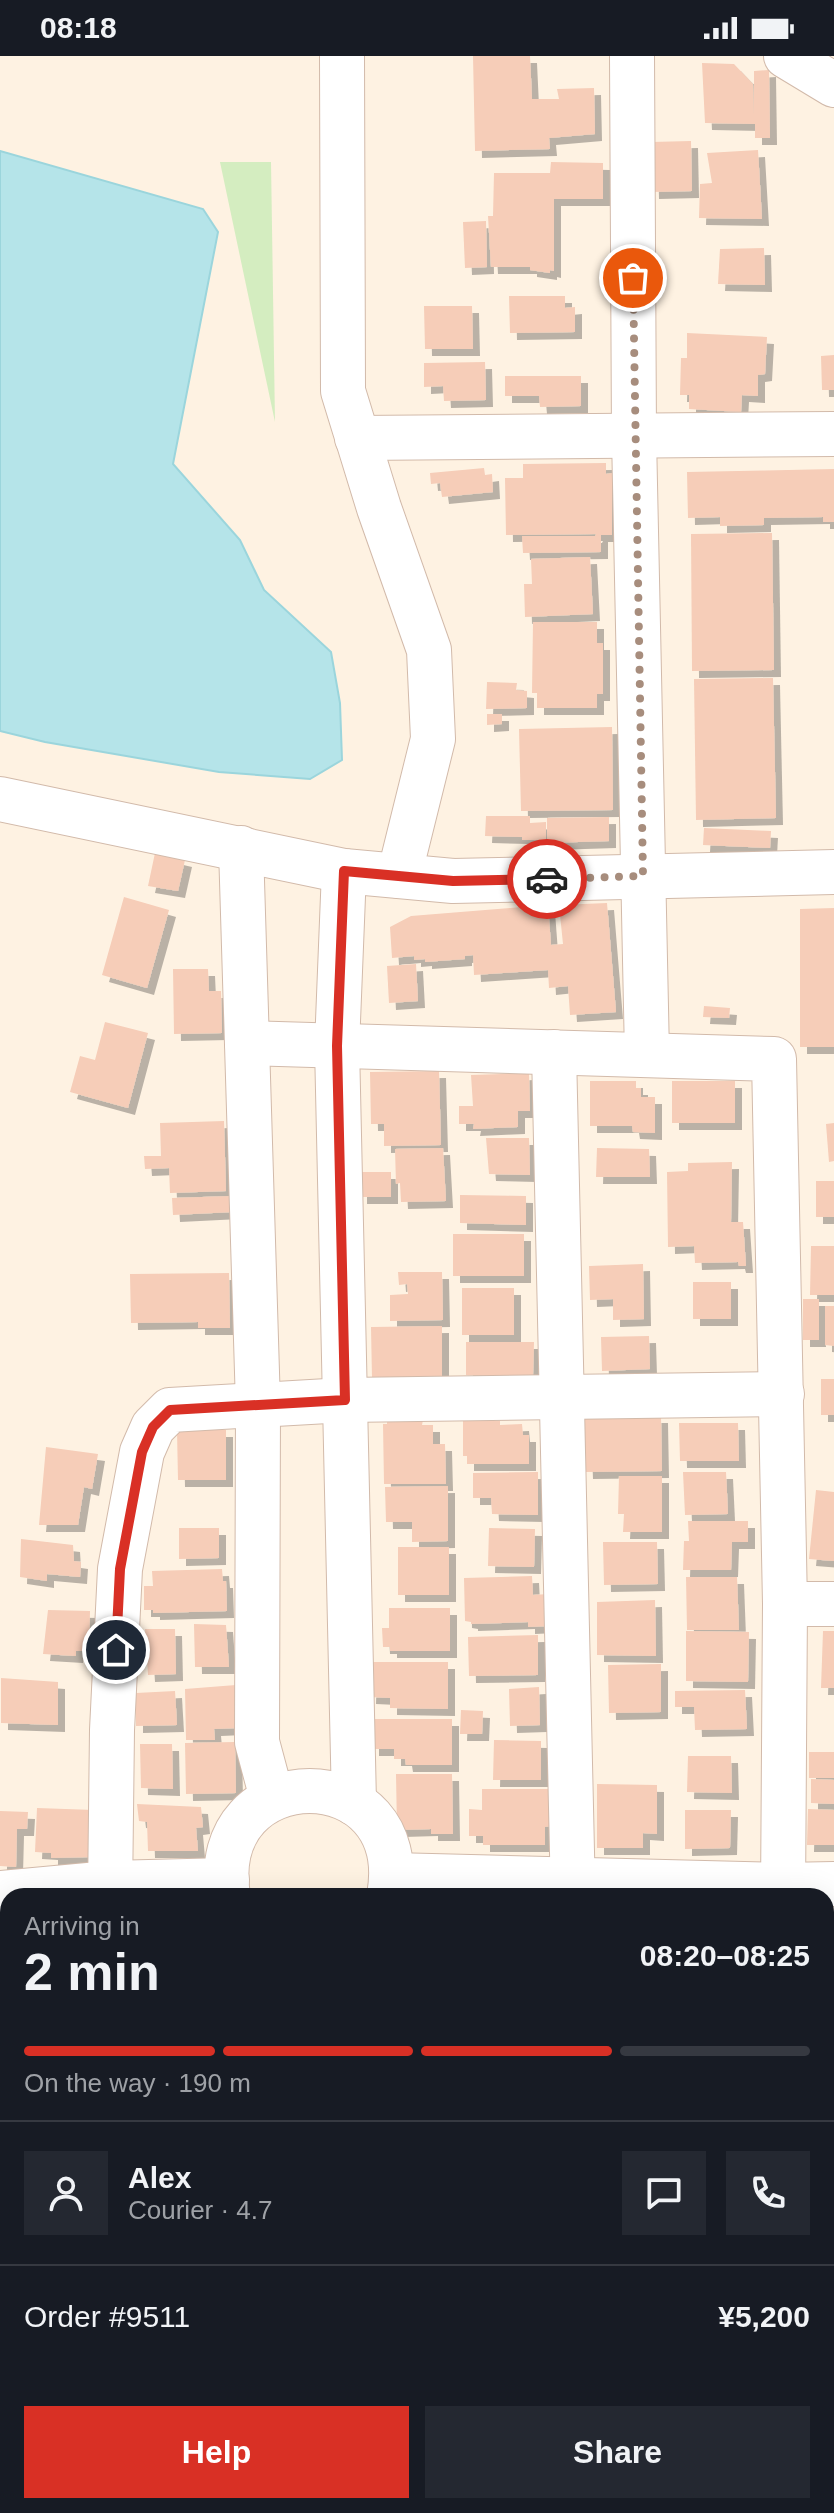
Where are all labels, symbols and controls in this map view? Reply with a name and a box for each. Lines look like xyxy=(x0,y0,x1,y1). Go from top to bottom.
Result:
text: 08:18 xyxy=(40,11,117,44)
pin xyxy=(599,244,667,312)
icon: bag xyxy=(611,256,655,300)
courier xyxy=(507,839,587,919)
icon: car xyxy=(525,857,569,901)
pin xyxy=(82,1616,150,1684)
icon: home xyxy=(94,1628,138,1672)
text: Arriving in xyxy=(24,1911,140,1941)
text: 08:20–08:25 xyxy=(640,1939,810,1972)
text: 2 min xyxy=(24,1943,160,2001)
text: On the way · 190 m xyxy=(24,2068,251,2098)
button: person xyxy=(24,2151,108,2235)
button: chat xyxy=(622,2151,706,2235)
button: phone xyxy=(726,2151,810,2235)
text: Alex xyxy=(128,2161,191,2194)
text: Courier · 4.7 xyxy=(128,2195,273,2225)
text: Order #9511 xyxy=(24,2300,190,2333)
text: ¥5,200 xyxy=(718,2300,810,2333)
button: Help xyxy=(24,2406,409,2498)
button: Share xyxy=(425,2406,810,2498)

